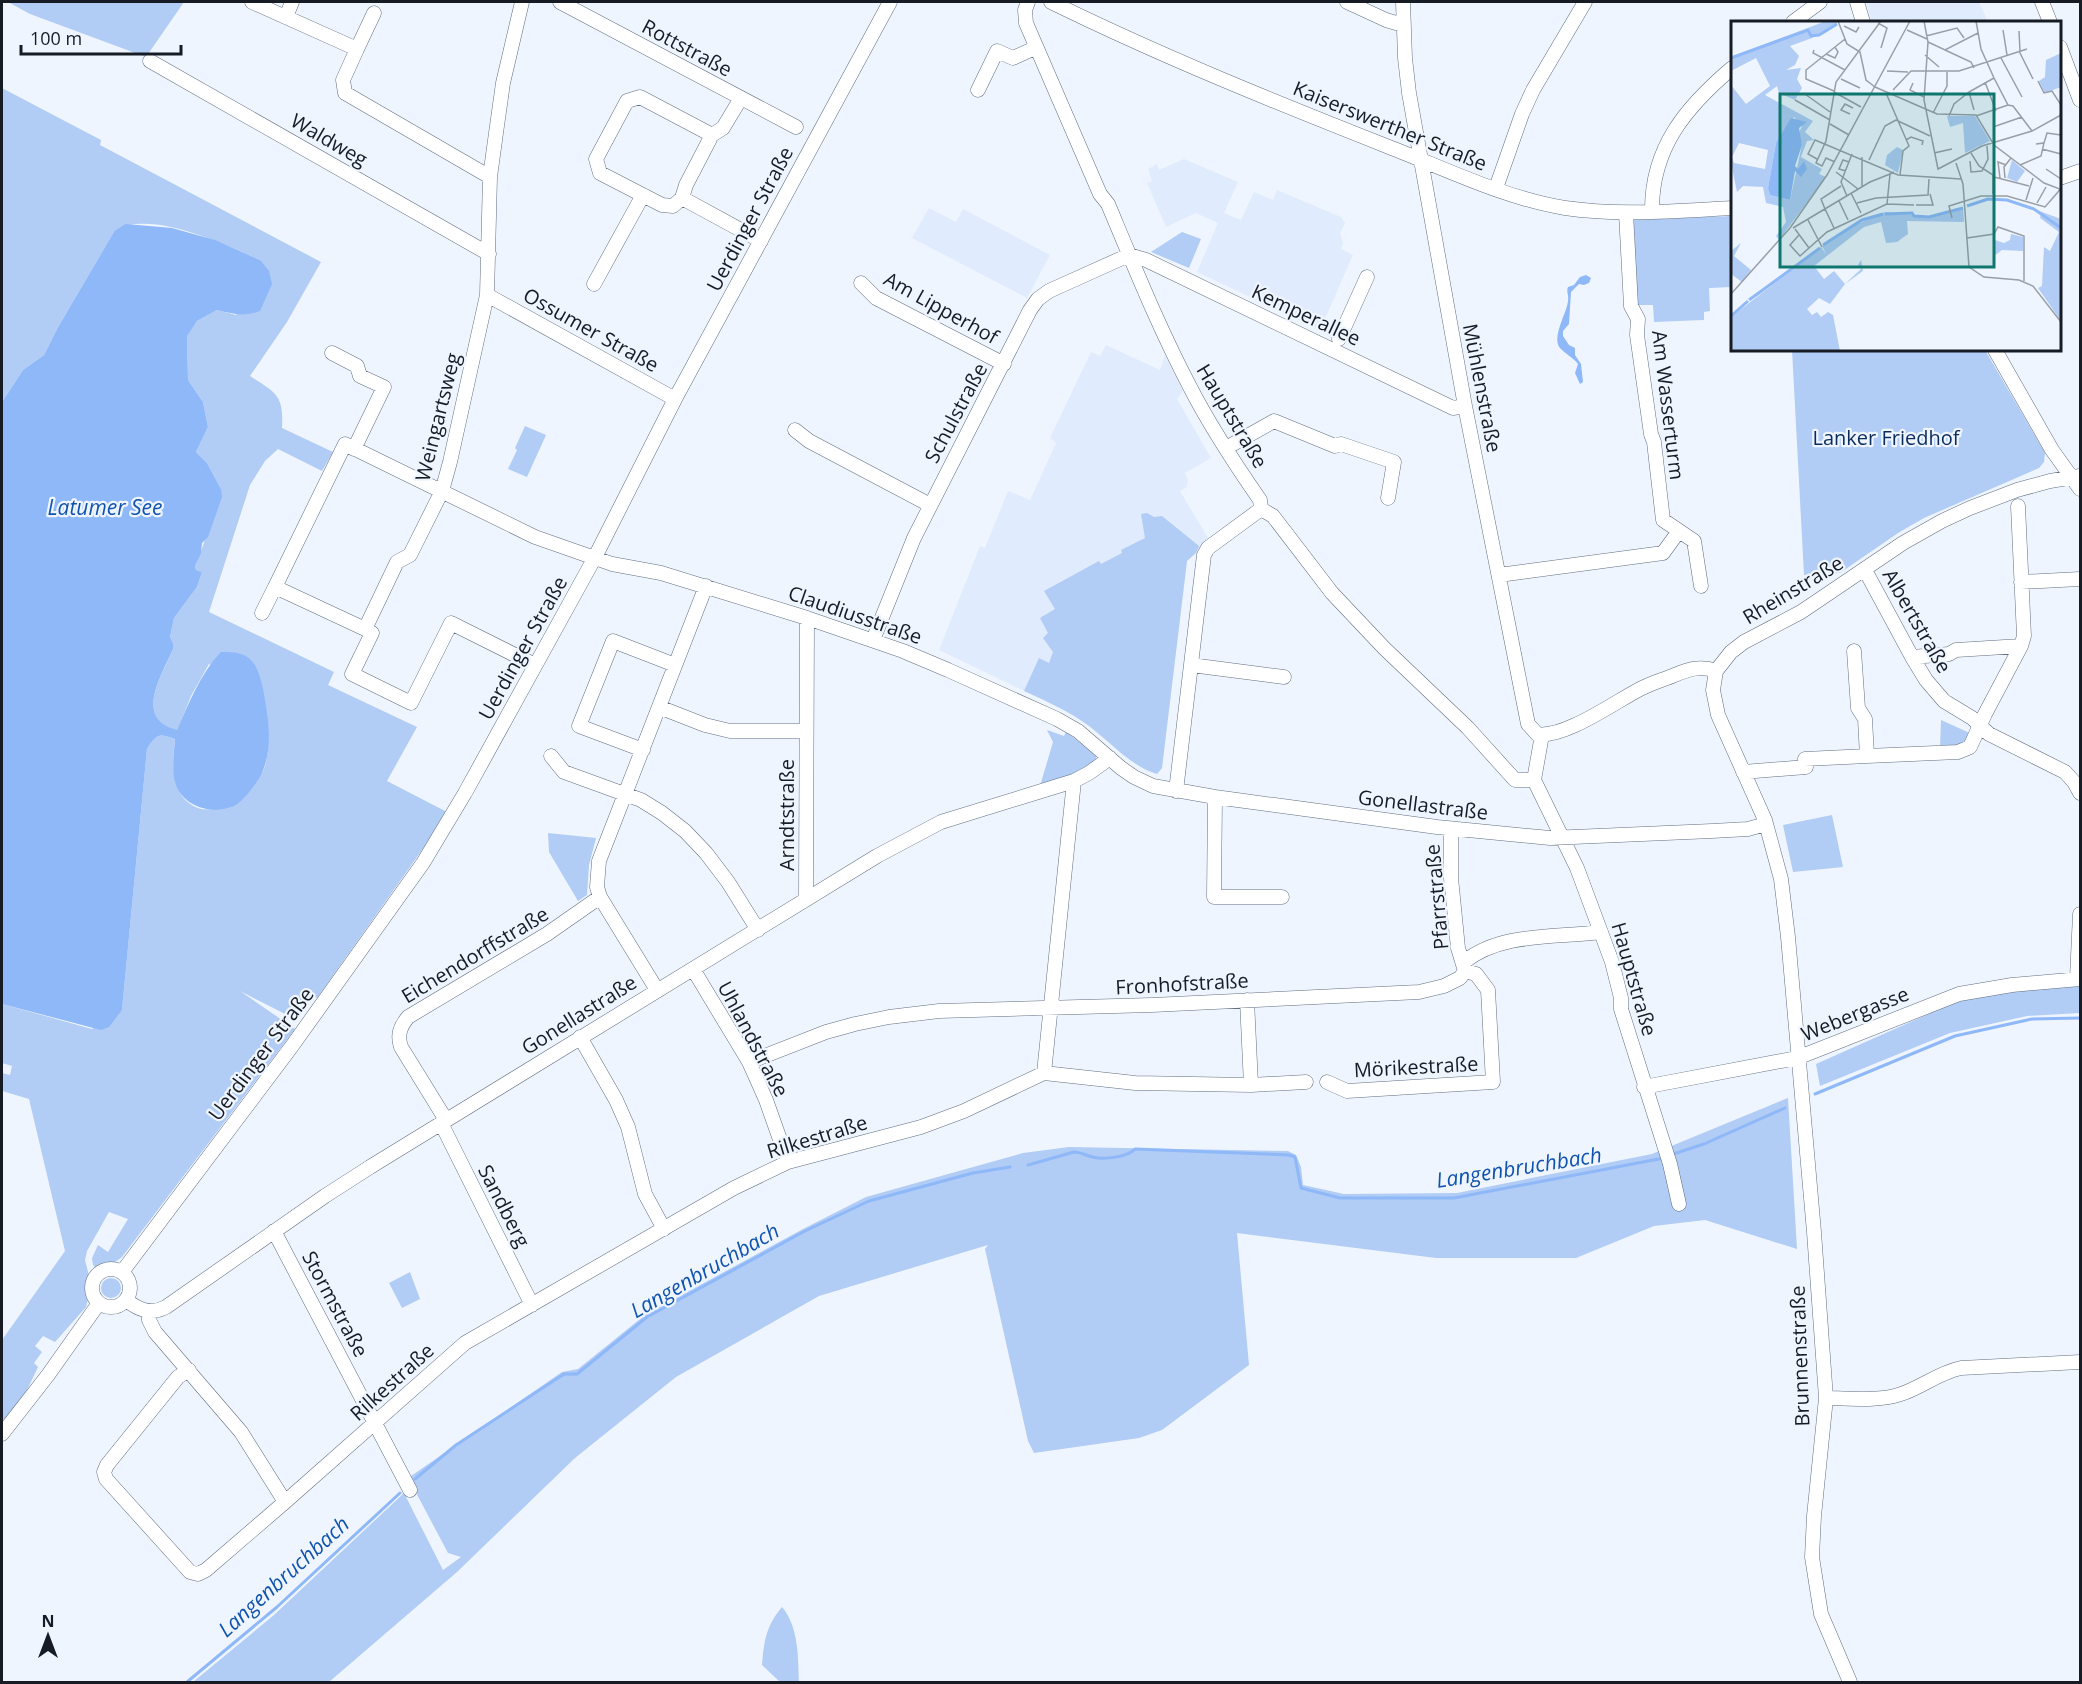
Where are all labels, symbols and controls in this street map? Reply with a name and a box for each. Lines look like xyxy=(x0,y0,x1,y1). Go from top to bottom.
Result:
street label: Rottstraße xyxy=(638,13,737,83)
scale bar xyxy=(21,18,182,56)
inset map xyxy=(1731,21,2061,351)
text: 100 m xyxy=(30,26,82,50)
street label: Kaiserswerther Straße xyxy=(1289,74,1491,177)
street label: Waldweg xyxy=(286,107,373,172)
street label: Uerdinger Straße xyxy=(700,142,799,296)
street label: Am Lipperhof xyxy=(879,265,1004,351)
street label: Kemperallee xyxy=(1247,278,1365,352)
street label: Ossumer Straße xyxy=(519,281,664,378)
street label: Mühlenstraße xyxy=(1457,321,1508,455)
street label: Am Wasserturm xyxy=(1646,329,1691,481)
street label: Weingartsweg xyxy=(409,350,467,484)
street label: Schulstraße xyxy=(918,358,993,468)
street label: Hauptstraße xyxy=(1191,359,1274,473)
park label: Lanker Friedhof xyxy=(1813,424,1961,451)
water label: Latumer See xyxy=(48,493,162,521)
street label: Rheinstraße xyxy=(1737,549,1848,630)
street label: Albertstraße xyxy=(1877,564,1958,678)
street label: Uerdinger Straße xyxy=(472,571,573,724)
street label: Claudiusstraße xyxy=(785,579,926,650)
street label: Arndtstraße xyxy=(773,759,800,871)
street label: Gonellastraße xyxy=(1356,783,1490,826)
street label: Pfarrstraße xyxy=(1418,843,1455,951)
street label: Eichendorffstraße xyxy=(396,900,553,1009)
street label: Hauptstraße xyxy=(1605,919,1664,1039)
street label: Fronhofstraße xyxy=(1115,967,1249,1000)
street label: Gonellastraße xyxy=(516,968,641,1061)
street label: Uhlandstraße xyxy=(712,976,795,1101)
street label: Webergasse xyxy=(1797,980,1913,1047)
street label: Uerdinger Straße xyxy=(202,982,320,1126)
street label: Mörikestraße xyxy=(1353,1050,1479,1083)
street label: Rilkestraße xyxy=(763,1108,870,1165)
water label: Langenbruchbach xyxy=(1434,1140,1604,1194)
street label: Sandberg xyxy=(472,1160,537,1252)
water label: Langenbruchbach xyxy=(625,1216,784,1324)
street label: Stormstraße xyxy=(296,1246,375,1362)
street label: Brunnenstraße xyxy=(1784,1285,1815,1427)
street label: Rilkestraße xyxy=(344,1337,439,1426)
water label: Langenbruchbach xyxy=(212,1510,355,1643)
north arrow xyxy=(18,1606,78,1666)
text: N xyxy=(41,1610,55,1632)

